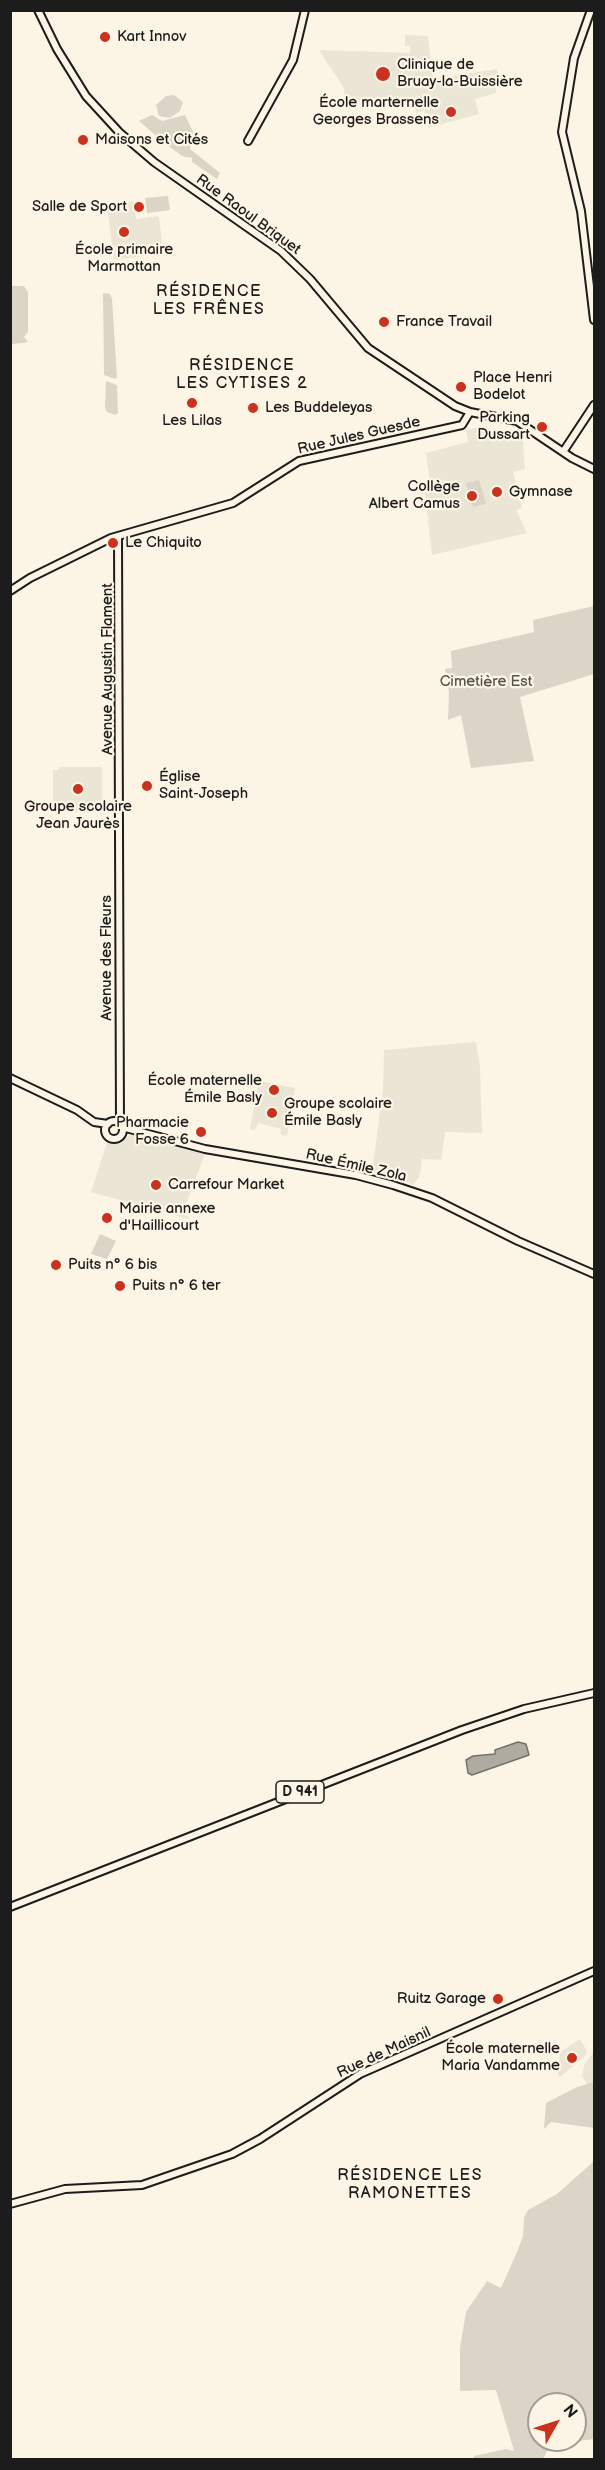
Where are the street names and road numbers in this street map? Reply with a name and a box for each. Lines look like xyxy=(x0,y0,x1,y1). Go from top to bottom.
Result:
street label: Rue Raoul Briquet xyxy=(192,171,304,259)
street label: Rue Jules Guesde xyxy=(296,413,422,459)
street label: Avenue Augustin Flament xyxy=(99,583,117,755)
street label: Avenue des Fleurs xyxy=(98,895,116,1021)
street label: Rue Émile Zola xyxy=(304,1146,408,1186)
road number: D 941 xyxy=(276,1781,324,1803)
street label: Rue de Maisnil xyxy=(334,2023,434,2083)

